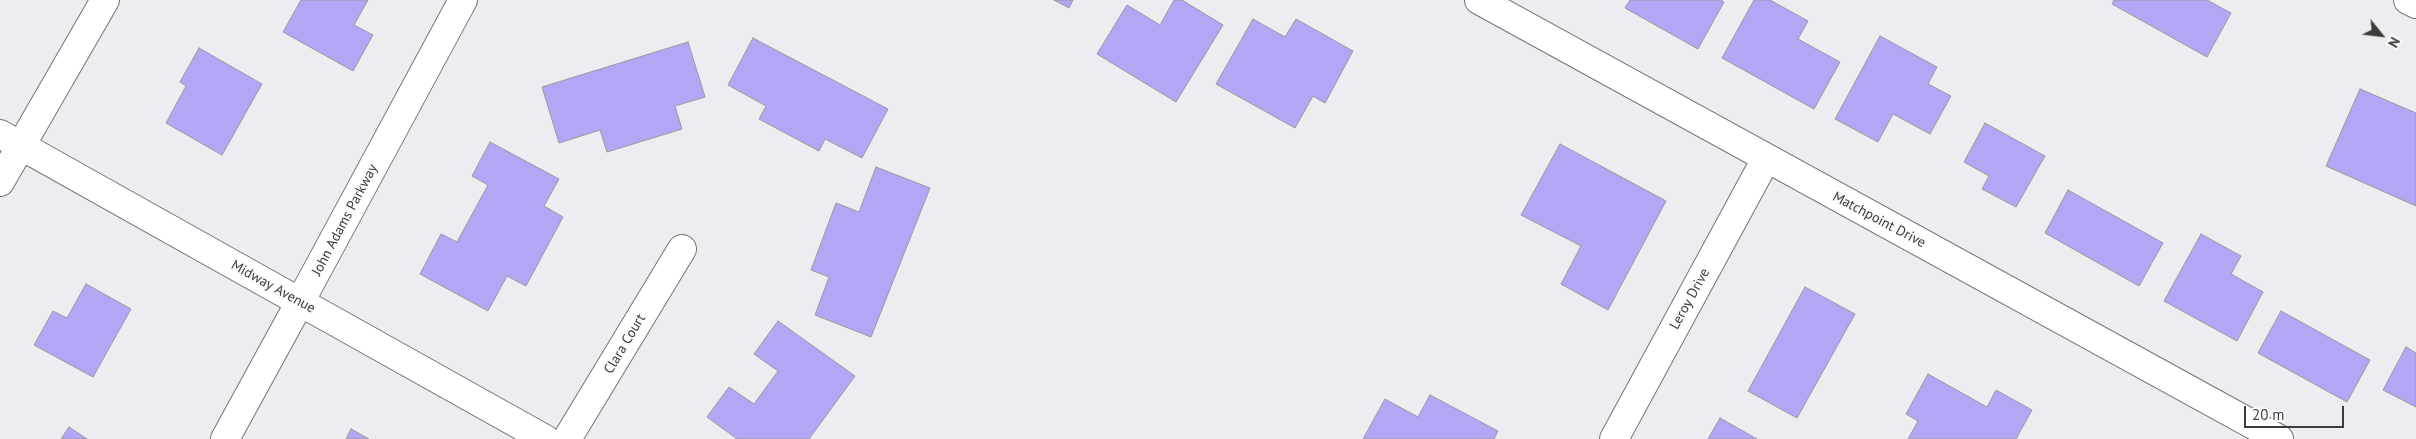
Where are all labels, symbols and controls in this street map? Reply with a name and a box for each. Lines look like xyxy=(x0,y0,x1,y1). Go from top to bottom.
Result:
north arrow xyxy=(2356,10,2406,60)
text: N xyxy=(2384,34,2404,51)
street label: John Adams Parkway xyxy=(309,161,381,279)
street label: Matchpoint Drive xyxy=(1830,188,1928,252)
street label: Midway Avenue xyxy=(228,257,318,317)
street label: Leroy Drive xyxy=(1666,266,1714,332)
street label: Clara Court xyxy=(601,311,649,377)
scale bar xyxy=(2246,396,2346,428)
text: 20 m xyxy=(2252,405,2285,424)

